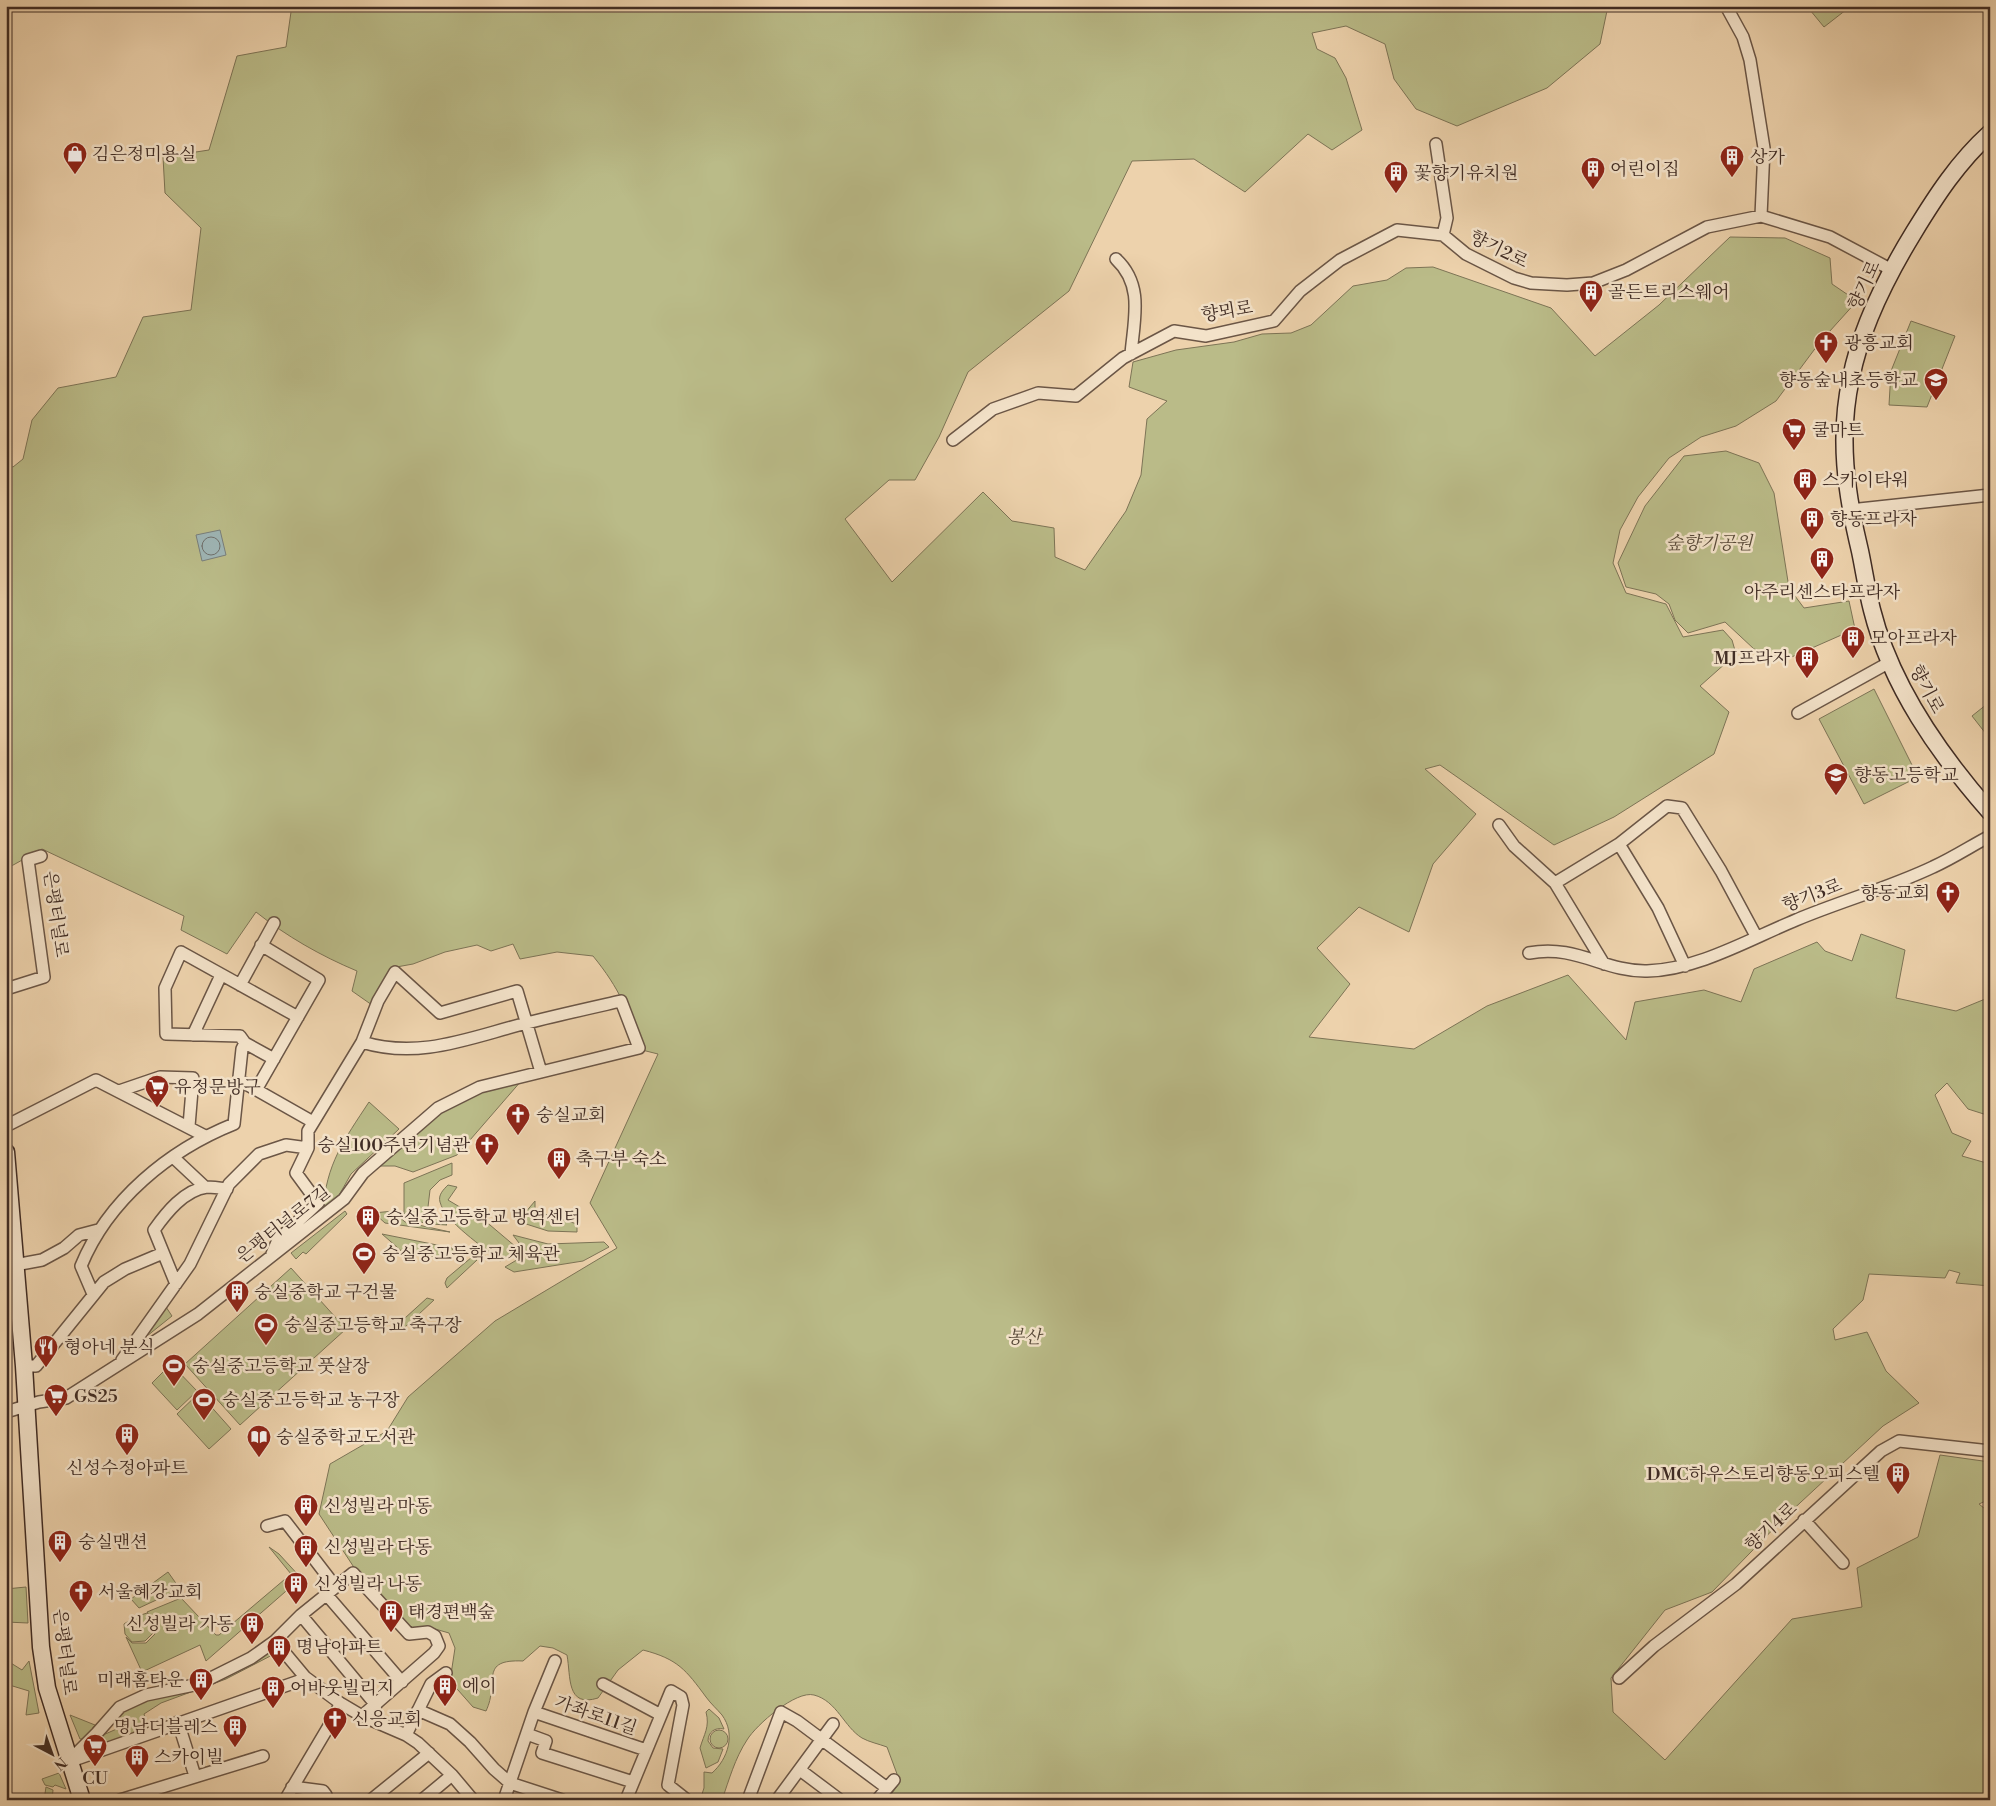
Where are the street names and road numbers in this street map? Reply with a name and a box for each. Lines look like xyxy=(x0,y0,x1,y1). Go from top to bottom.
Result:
street label: 향기2로 xyxy=(1466,225,1532,273)
street label: 향기로 xyxy=(1843,257,1886,314)
street label: 향뫼로 xyxy=(1200,296,1255,327)
street label: 향기로 xyxy=(1904,661,1949,718)
street label: 은평터널로 xyxy=(38,869,73,959)
street label: 향기3로 xyxy=(1779,874,1845,917)
street label: 은평터널로7길 xyxy=(232,1180,335,1268)
street label: 향기4로 xyxy=(1741,1498,1802,1557)
street label: 은평터널로 xyxy=(48,1608,81,1697)
street label: 가좌로11길 xyxy=(552,1691,640,1740)

